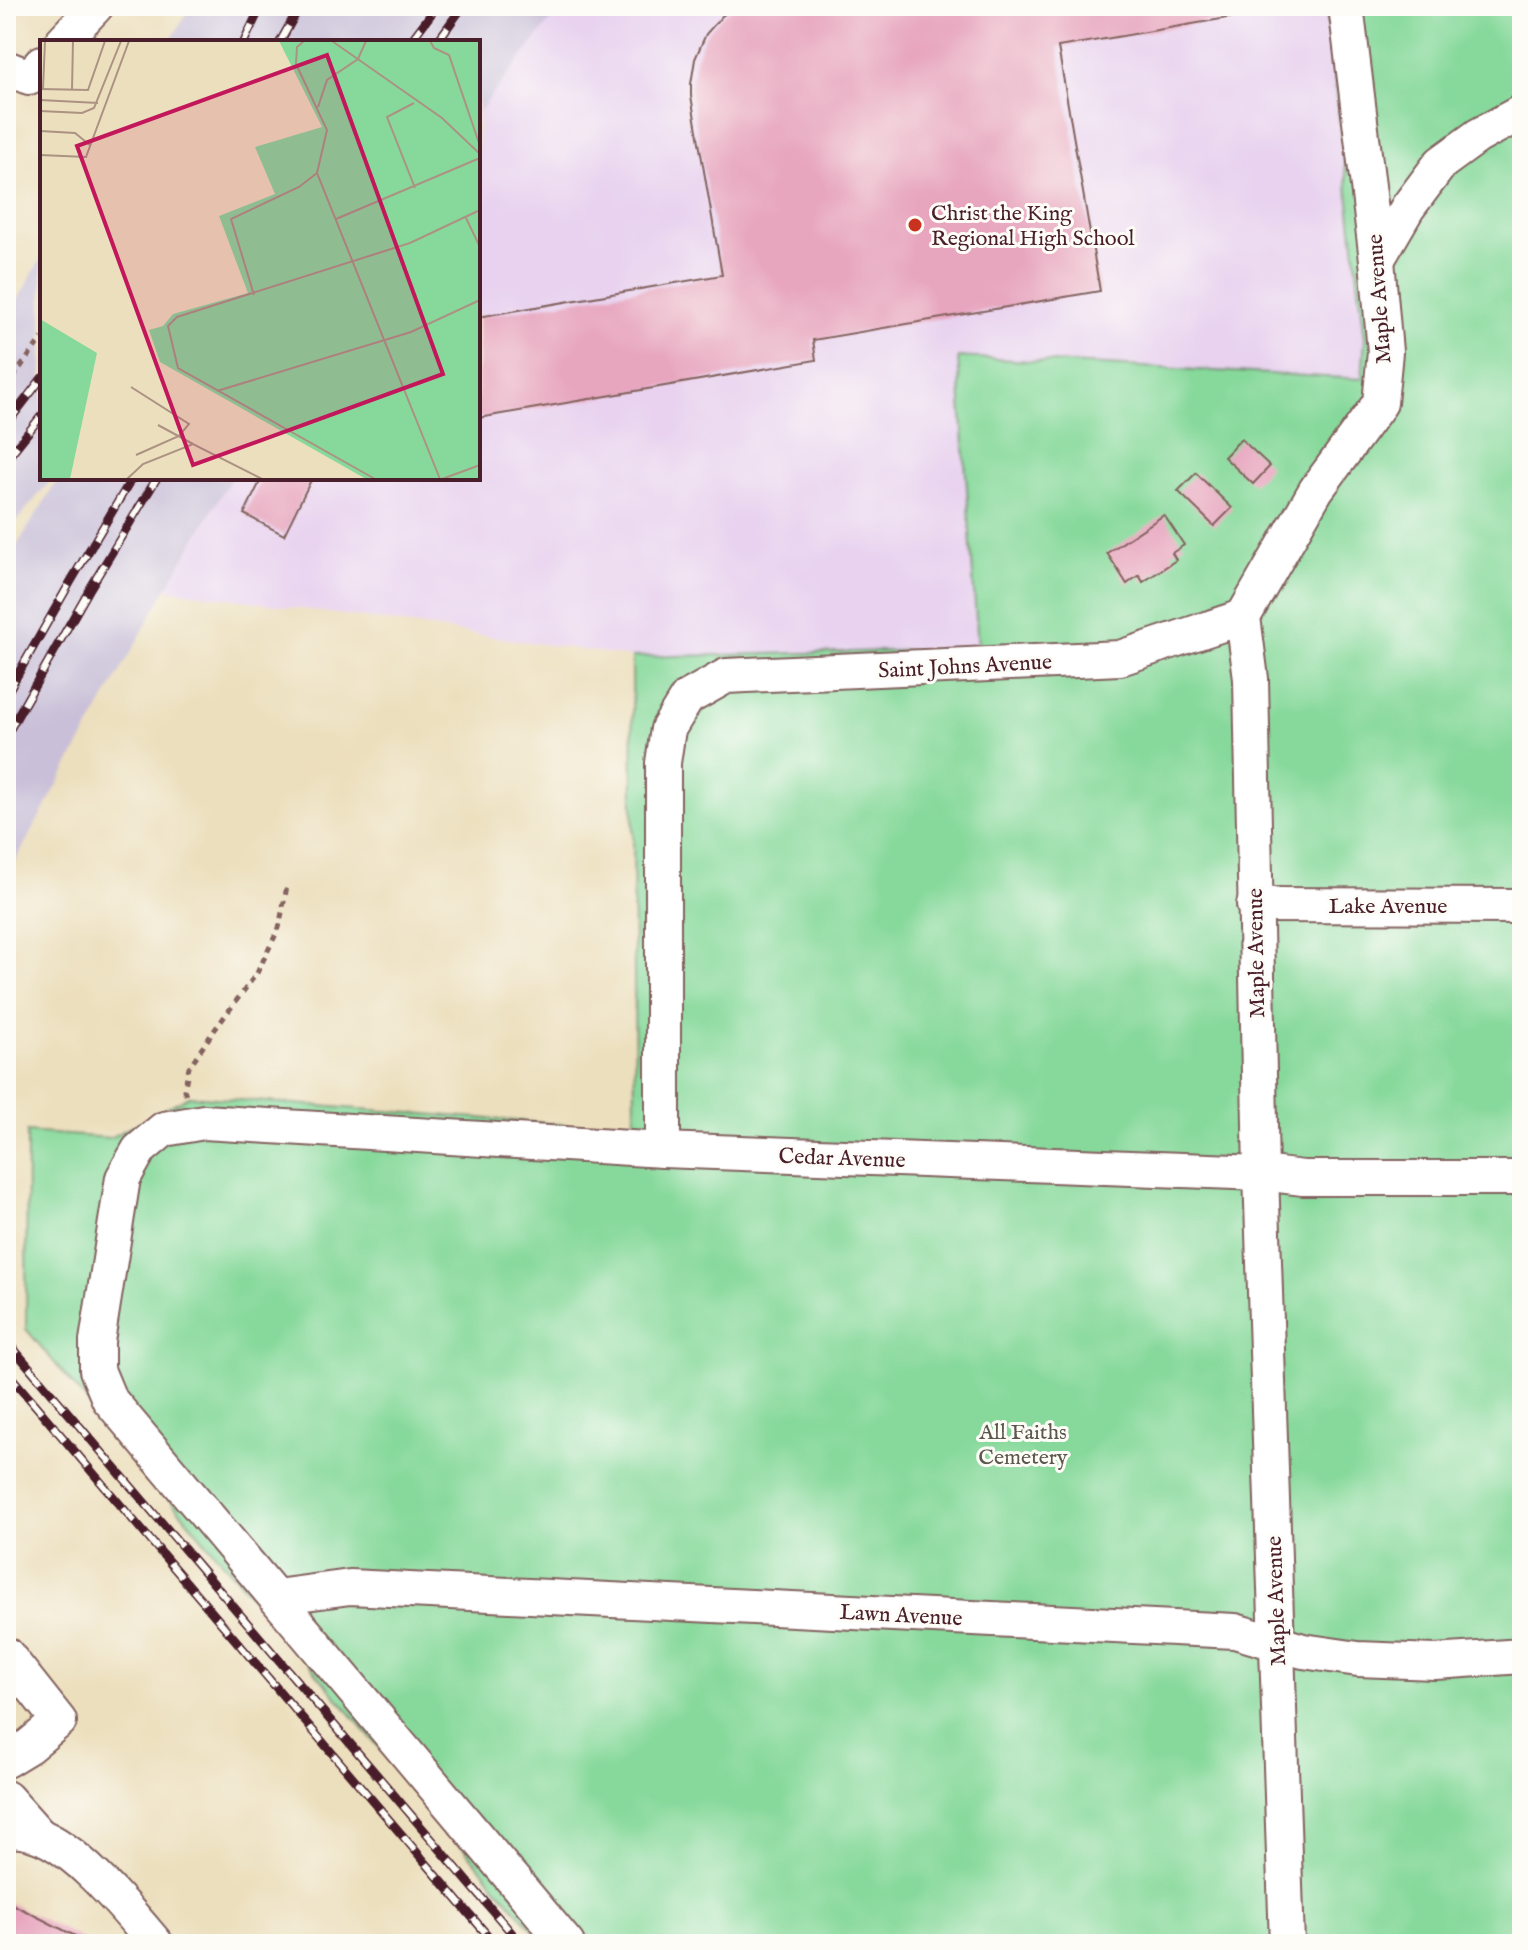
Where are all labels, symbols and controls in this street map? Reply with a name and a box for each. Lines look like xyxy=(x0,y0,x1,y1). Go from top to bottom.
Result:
inset map xyxy=(40,40,480,480)
place label: Christ the King Regional High School xyxy=(931,200,1135,253)
marker: Christ the King Regional High School xyxy=(906,216,924,234)
street label: Maple Avenue xyxy=(1361,233,1398,365)
street label: Saint Johns Avenue xyxy=(877,648,1053,686)
street label: Maple Avenue xyxy=(1242,888,1272,1018)
street label: Lake Avenue xyxy=(1329,893,1447,921)
street label: Cedar Avenue xyxy=(778,1143,906,1175)
park label: All Faiths Cemetery xyxy=(978,1419,1068,1472)
street label: Maple Avenue xyxy=(1261,1535,1293,1666)
street label: Lawn Avenue xyxy=(839,1599,963,1633)

